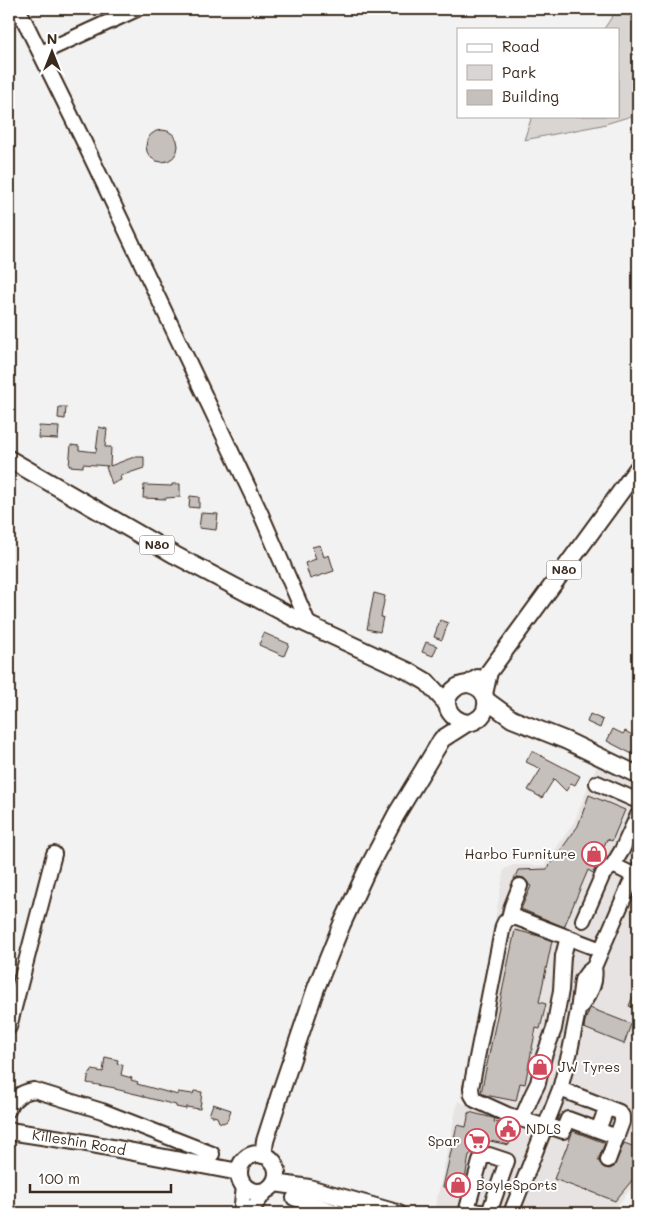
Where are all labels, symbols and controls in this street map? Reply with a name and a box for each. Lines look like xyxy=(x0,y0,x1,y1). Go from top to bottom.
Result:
north arrow xyxy=(28,28,78,78)
legend xyxy=(457,28,620,118)
text: N xyxy=(47,29,57,48)
text: Road xyxy=(502,36,539,56)
text: Park xyxy=(502,62,536,82)
text: Building xyxy=(502,86,559,106)
road number: N80 xyxy=(140,536,174,554)
road number: N80 xyxy=(546,560,582,580)
shop icon: Harbo Furniture xyxy=(581,841,607,867)
place label: Harbo Furniture xyxy=(465,844,576,863)
shop icon: JW Tyres xyxy=(527,1054,553,1080)
place label: JW Tyres xyxy=(558,1057,620,1076)
public building icon: NDLS xyxy=(495,1116,521,1142)
place label: NDLS xyxy=(526,1119,561,1138)
street label: Killeshin Road xyxy=(31,1125,128,1159)
supermarket icon: Spar xyxy=(464,1128,490,1154)
place label: Spar xyxy=(428,1131,460,1150)
scale bar xyxy=(30,1162,171,1194)
text: 100 m xyxy=(38,1168,80,1188)
shop icon: BoyleSports xyxy=(445,1172,471,1198)
place label: BoyleSports xyxy=(476,1175,557,1194)

